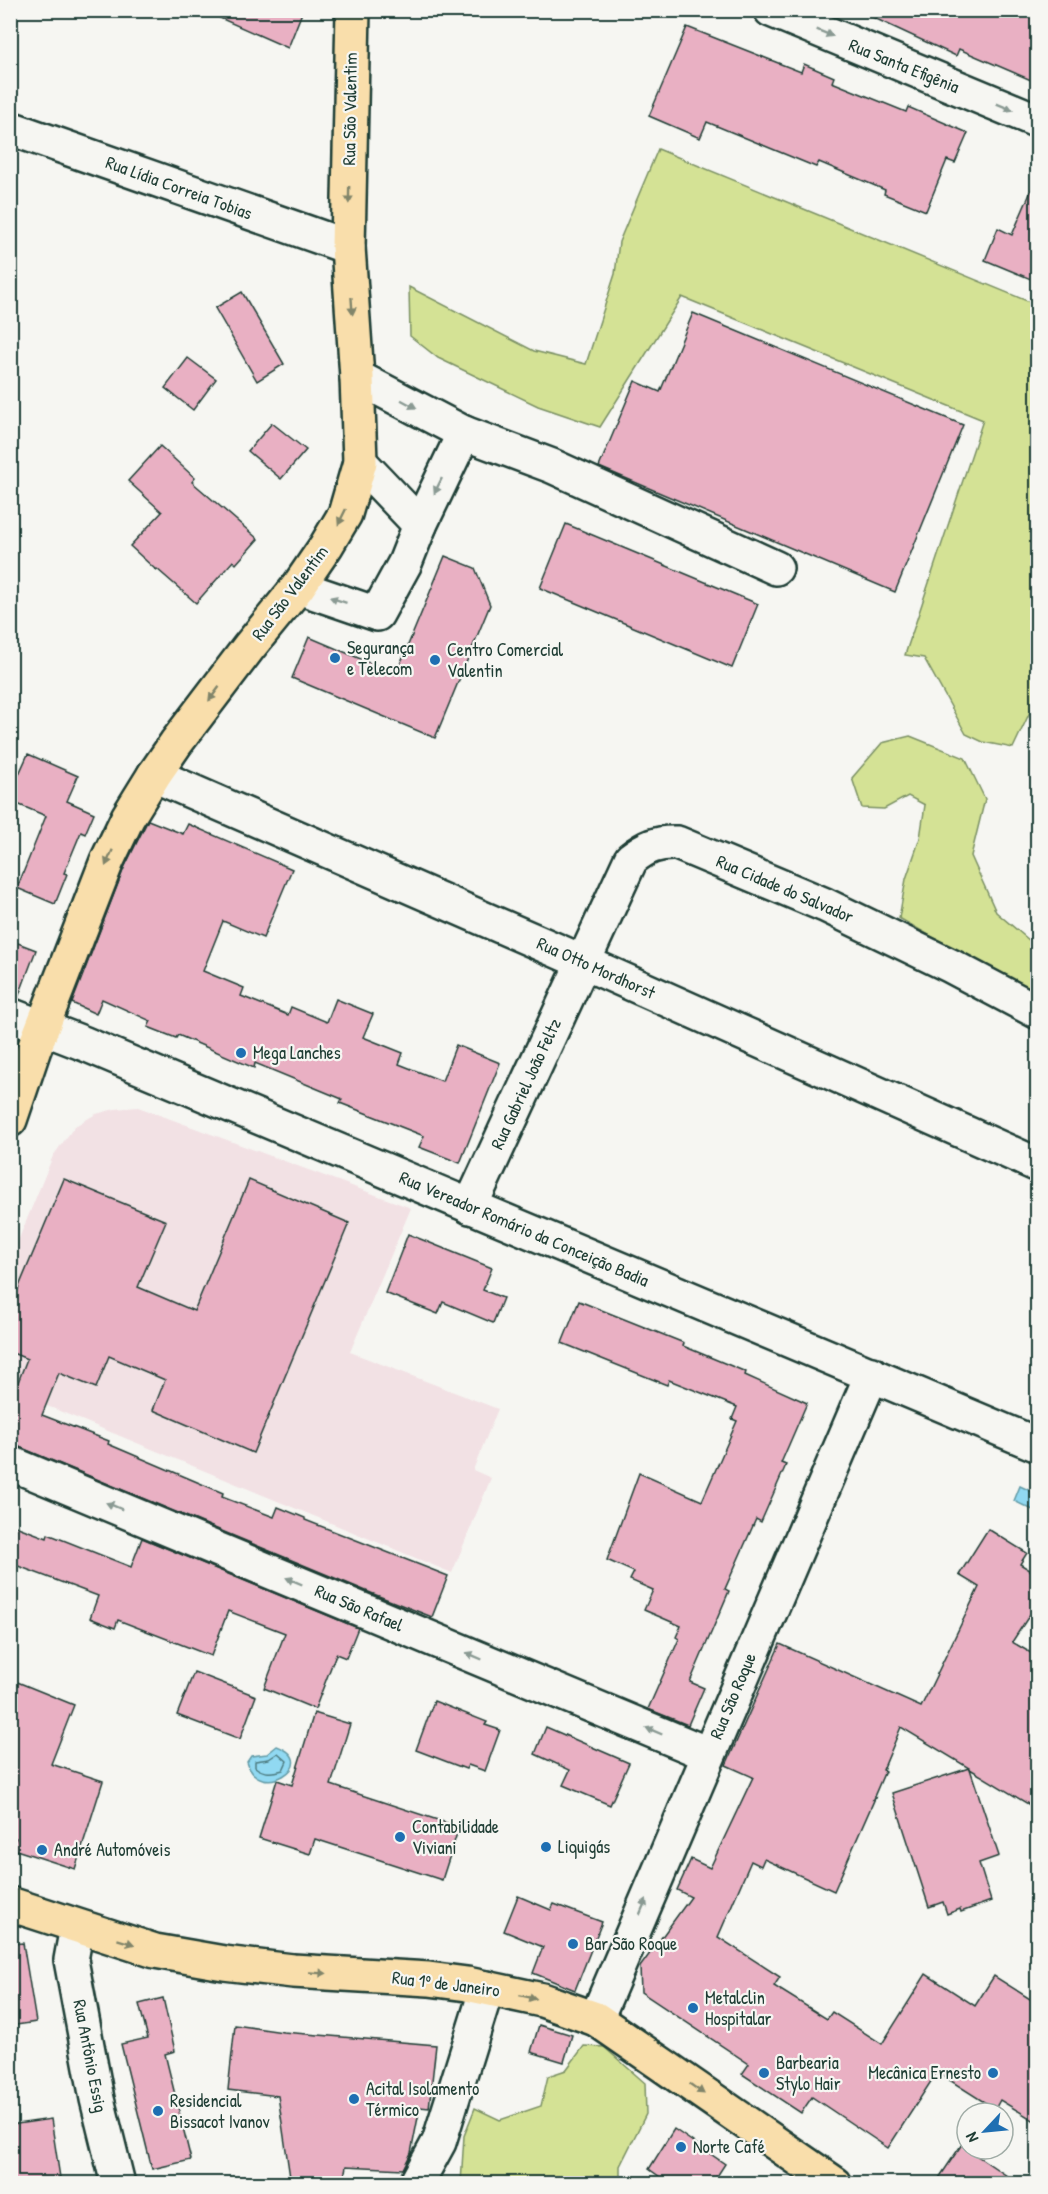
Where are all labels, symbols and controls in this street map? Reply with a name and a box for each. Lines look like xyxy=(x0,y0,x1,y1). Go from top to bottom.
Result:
one-way arrow xyxy=(816,28,834,38)
street label: Rua Santa Efigênia xyxy=(845,32,963,99)
street label: Rua São Valentim xyxy=(336,52,363,166)
one-way arrow xyxy=(996,103,1014,112)
street label: Rua Lídia Correia Tobias xyxy=(103,149,256,226)
one-way arrow xyxy=(344,185,354,204)
one-way arrow xyxy=(347,296,357,315)
one-way arrow xyxy=(401,399,418,409)
one-way arrow xyxy=(434,477,443,494)
one-way arrow xyxy=(338,509,347,526)
street label: Rua São Valentim xyxy=(246,540,334,645)
one-way arrow xyxy=(328,595,346,605)
place label: Segurança e Telecom xyxy=(347,635,414,681)
place label: Centro Comercial Valentin xyxy=(447,637,563,683)
marker: Segurança e Telecom xyxy=(328,651,342,665)
marker: Centro Comercial Valentin xyxy=(428,653,442,667)
one-way arrow xyxy=(208,685,220,701)
street label: Rua Cidade do Salvador xyxy=(713,848,858,929)
one-way arrow xyxy=(104,849,114,867)
street label: Rua Otto Mordhorst xyxy=(533,930,660,1005)
street label: Rua Gabriel João Feltz xyxy=(484,1014,567,1153)
place label: Mega Lanches xyxy=(253,1040,341,1065)
marker: Mega Lanches xyxy=(234,1046,248,1060)
street label: Rua Vereador Romário da Conceição Badia xyxy=(396,1165,653,1293)
one-way arrow xyxy=(105,1501,123,1510)
one-way arrow xyxy=(285,1576,303,1585)
street label: Rua São Rafael xyxy=(311,1578,408,1637)
street label: Rua São Roque xyxy=(703,1649,762,1743)
one-way arrow xyxy=(465,1651,483,1660)
one-way arrow xyxy=(645,1726,663,1735)
place label: Contabilidade Viviani xyxy=(412,1814,499,1860)
marker: Contabilidade Viviani xyxy=(393,1830,407,1844)
place label: Liquigás xyxy=(558,1834,610,1859)
place label: André Automóveis xyxy=(54,1837,170,1862)
marker: Liquigás xyxy=(539,1840,553,1854)
marker: André Automóveis xyxy=(35,1843,49,1857)
one-way arrow xyxy=(638,1897,648,1915)
place label: Bar São Roque xyxy=(585,1931,677,1956)
marker: Bar São Roque xyxy=(566,1937,580,1951)
one-way arrow xyxy=(117,1938,135,1947)
street label: Rua 1º de Janeiro xyxy=(391,1965,501,2003)
one-way arrow xyxy=(308,1968,327,1977)
place label: Metalclin Hospitalar xyxy=(705,1985,771,2031)
one-way arrow xyxy=(519,1992,537,2002)
street label: Rua Antônio Essig xyxy=(67,1997,114,2114)
marker: Metalclin Hospitalar xyxy=(686,2001,700,2015)
place label: Barbearia Stylo Hair xyxy=(776,2050,841,2096)
place label: Mecânica Ernesto xyxy=(868,2060,981,2085)
marker: Barbearia Stylo Hair xyxy=(757,2066,771,2080)
marker: Mecânica Ernesto xyxy=(986,2066,1000,2080)
place label: Acital Isolamento Térmico xyxy=(366,2076,479,2122)
one-way arrow xyxy=(689,2083,705,2095)
place label: Residencial Bissacot Ivanov xyxy=(170,2088,270,2134)
marker: Acital Isolamento Térmico xyxy=(347,2092,361,2106)
north arrow xyxy=(955,2101,1015,2161)
marker: Residencial Bissacot Ivanov xyxy=(151,2104,165,2118)
text: N xyxy=(960,2128,983,2146)
place label: Norte Café xyxy=(693,2134,765,2159)
marker: Norte Café xyxy=(674,2140,688,2154)

